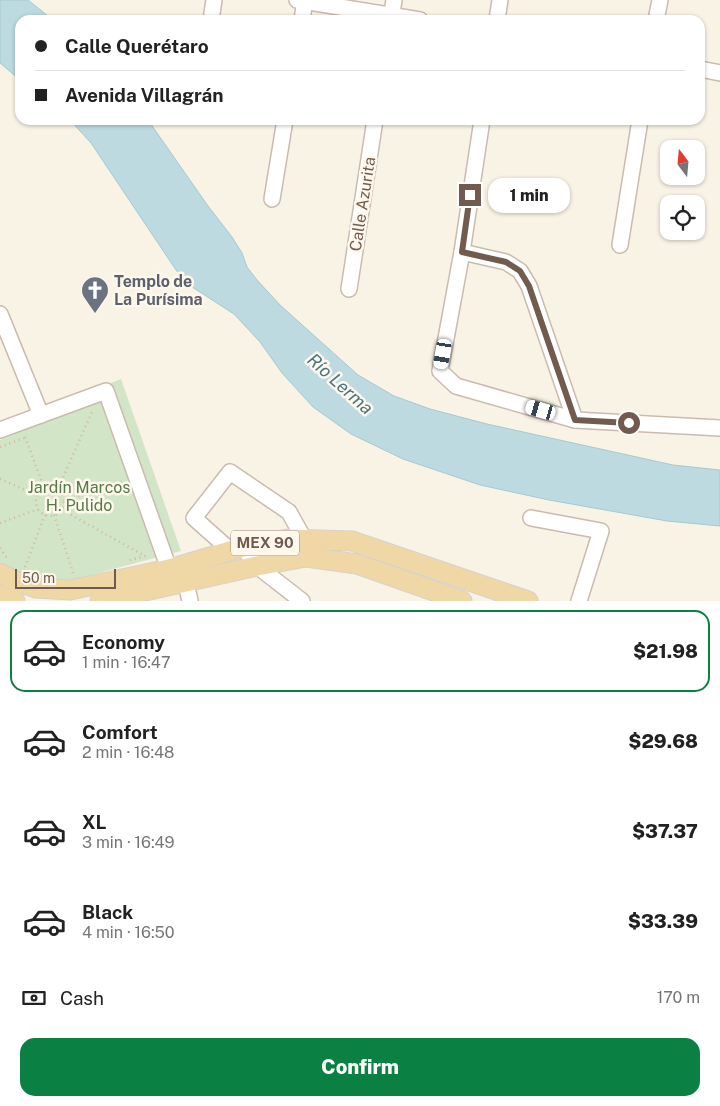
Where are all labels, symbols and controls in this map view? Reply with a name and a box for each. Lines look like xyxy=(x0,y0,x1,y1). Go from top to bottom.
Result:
text: Calle Querétaro xyxy=(65,35,209,57)
text: Avenida Villagrán xyxy=(65,84,224,106)
north arrow xyxy=(660,140,705,185)
map controls xyxy=(660,140,705,240)
street label: Calle Azurita xyxy=(346,155,379,253)
callout: 1 min xyxy=(488,178,570,212)
route end xyxy=(459,184,481,206)
text: 1 min xyxy=(509,186,549,205)
button: locate xyxy=(660,195,705,240)
place label: Templo de La Purísima xyxy=(114,272,203,309)
church icon: Templo de La Purísima xyxy=(80,275,110,314)
car xyxy=(433,338,452,370)
water label: Río Lerma xyxy=(303,349,377,418)
car xyxy=(524,399,557,421)
route start xyxy=(618,412,640,434)
park label: Jardín Marcos H. Pulido xyxy=(28,478,130,515)
road number: MEX 90 xyxy=(231,530,299,556)
scale bar xyxy=(15,566,116,589)
text: 50 m xyxy=(22,570,55,586)
icon: car xyxy=(22,629,67,674)
text: Economy xyxy=(82,631,165,653)
text: $21.98 xyxy=(633,640,698,662)
text: 1 min · 16:47 xyxy=(82,653,171,672)
icon: car xyxy=(22,719,67,764)
text: Comfort xyxy=(82,721,158,743)
text: $29.68 xyxy=(628,730,698,752)
text: 2 min · 16:48 xyxy=(82,743,174,762)
icon: car xyxy=(22,809,67,854)
text: XL xyxy=(82,811,107,833)
text: $37.37 xyxy=(632,820,698,842)
text: 3 min · 16:49 xyxy=(82,833,174,852)
icon: car xyxy=(22,899,67,944)
text: Black xyxy=(82,901,133,923)
text: $33.39 xyxy=(628,910,698,932)
text: 4 min · 16:50 xyxy=(82,923,175,942)
icon: cash xyxy=(20,984,48,1012)
text: Cash xyxy=(60,987,104,1009)
text: 170 m xyxy=(657,988,700,1007)
button: Confirm xyxy=(20,1038,700,1096)

